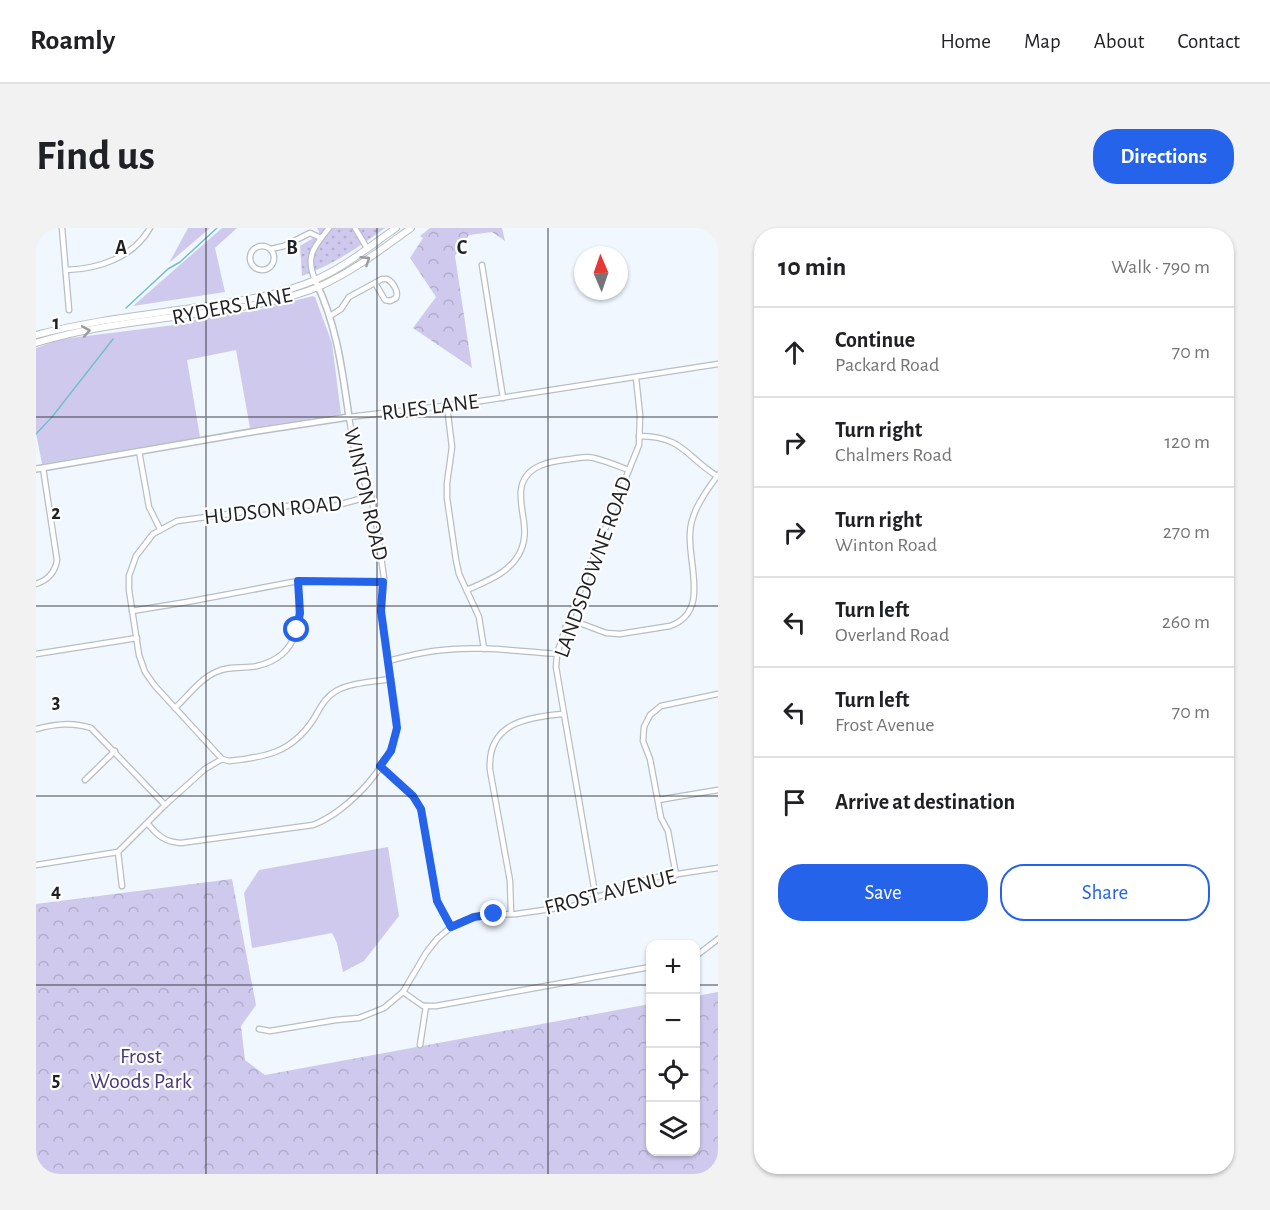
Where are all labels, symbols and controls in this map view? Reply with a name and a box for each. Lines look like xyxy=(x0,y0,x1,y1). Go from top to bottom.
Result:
text: Roamly xyxy=(30,27,115,55)
text: Home xyxy=(940,31,991,52)
text: Map xyxy=(1024,31,1061,52)
text: About xyxy=(1094,31,1144,52)
text: Contact xyxy=(1177,31,1240,52)
button: Directions xyxy=(1093,129,1234,184)
text: Find us xyxy=(36,135,155,177)
text: A xyxy=(115,238,127,258)
text: B xyxy=(286,238,298,258)
text: C xyxy=(457,238,468,258)
north arrow xyxy=(574,246,628,300)
text: 10 min xyxy=(778,254,846,280)
one-way arrow xyxy=(360,256,371,267)
text: Walk · 790 m xyxy=(1111,257,1210,277)
street label: RYDERS LANE xyxy=(170,284,294,328)
text: 1 xyxy=(52,313,60,333)
one-way arrow xyxy=(81,326,90,338)
text: Continue xyxy=(835,329,915,351)
icon: ahead xyxy=(778,336,811,369)
text: 70 m xyxy=(1172,342,1210,362)
text: Packard Road xyxy=(835,355,939,375)
street label: RUES LANE xyxy=(380,390,480,424)
text: Turn right xyxy=(835,419,922,441)
street label: WINTON ROAD xyxy=(340,426,392,562)
icon: right xyxy=(778,426,811,459)
text: 120 m xyxy=(1164,432,1210,452)
text: Chalmers Road xyxy=(835,445,952,465)
street label: LANDSDOWNE ROAD xyxy=(550,474,636,660)
street label: HUDSON ROAD xyxy=(203,492,343,528)
text: 2 xyxy=(51,503,61,523)
text: Turn right xyxy=(835,509,922,531)
icon: right xyxy=(778,516,811,549)
text: 270 m xyxy=(1163,522,1210,542)
text: Winton Road xyxy=(835,535,937,555)
text: Turn left xyxy=(835,599,909,621)
icon: left xyxy=(778,606,811,639)
text: 260 m xyxy=(1162,612,1210,632)
route start xyxy=(283,616,309,642)
text: Overland Road xyxy=(835,625,949,645)
text: Turn left xyxy=(835,689,909,711)
text: 3 xyxy=(52,692,60,712)
icon: left xyxy=(778,696,811,729)
text: 70 m xyxy=(1172,702,1210,722)
text: Frost Avenue xyxy=(835,715,935,735)
icon: arrive xyxy=(778,786,811,819)
text: Arrive at destination xyxy=(835,791,1015,813)
button: Save xyxy=(778,864,988,921)
button: Share xyxy=(1000,864,1210,921)
street label: FROST AVENUE xyxy=(542,865,678,919)
text: 4 xyxy=(51,881,61,901)
route end xyxy=(480,900,506,926)
map controls xyxy=(646,940,700,1156)
button: + xyxy=(646,940,700,994)
button: − xyxy=(646,994,700,1048)
park label: Frost Woods Park xyxy=(90,1045,192,1092)
button: locate xyxy=(646,1048,700,1102)
text: 5 xyxy=(52,1070,60,1090)
button: layers xyxy=(646,1102,700,1156)

